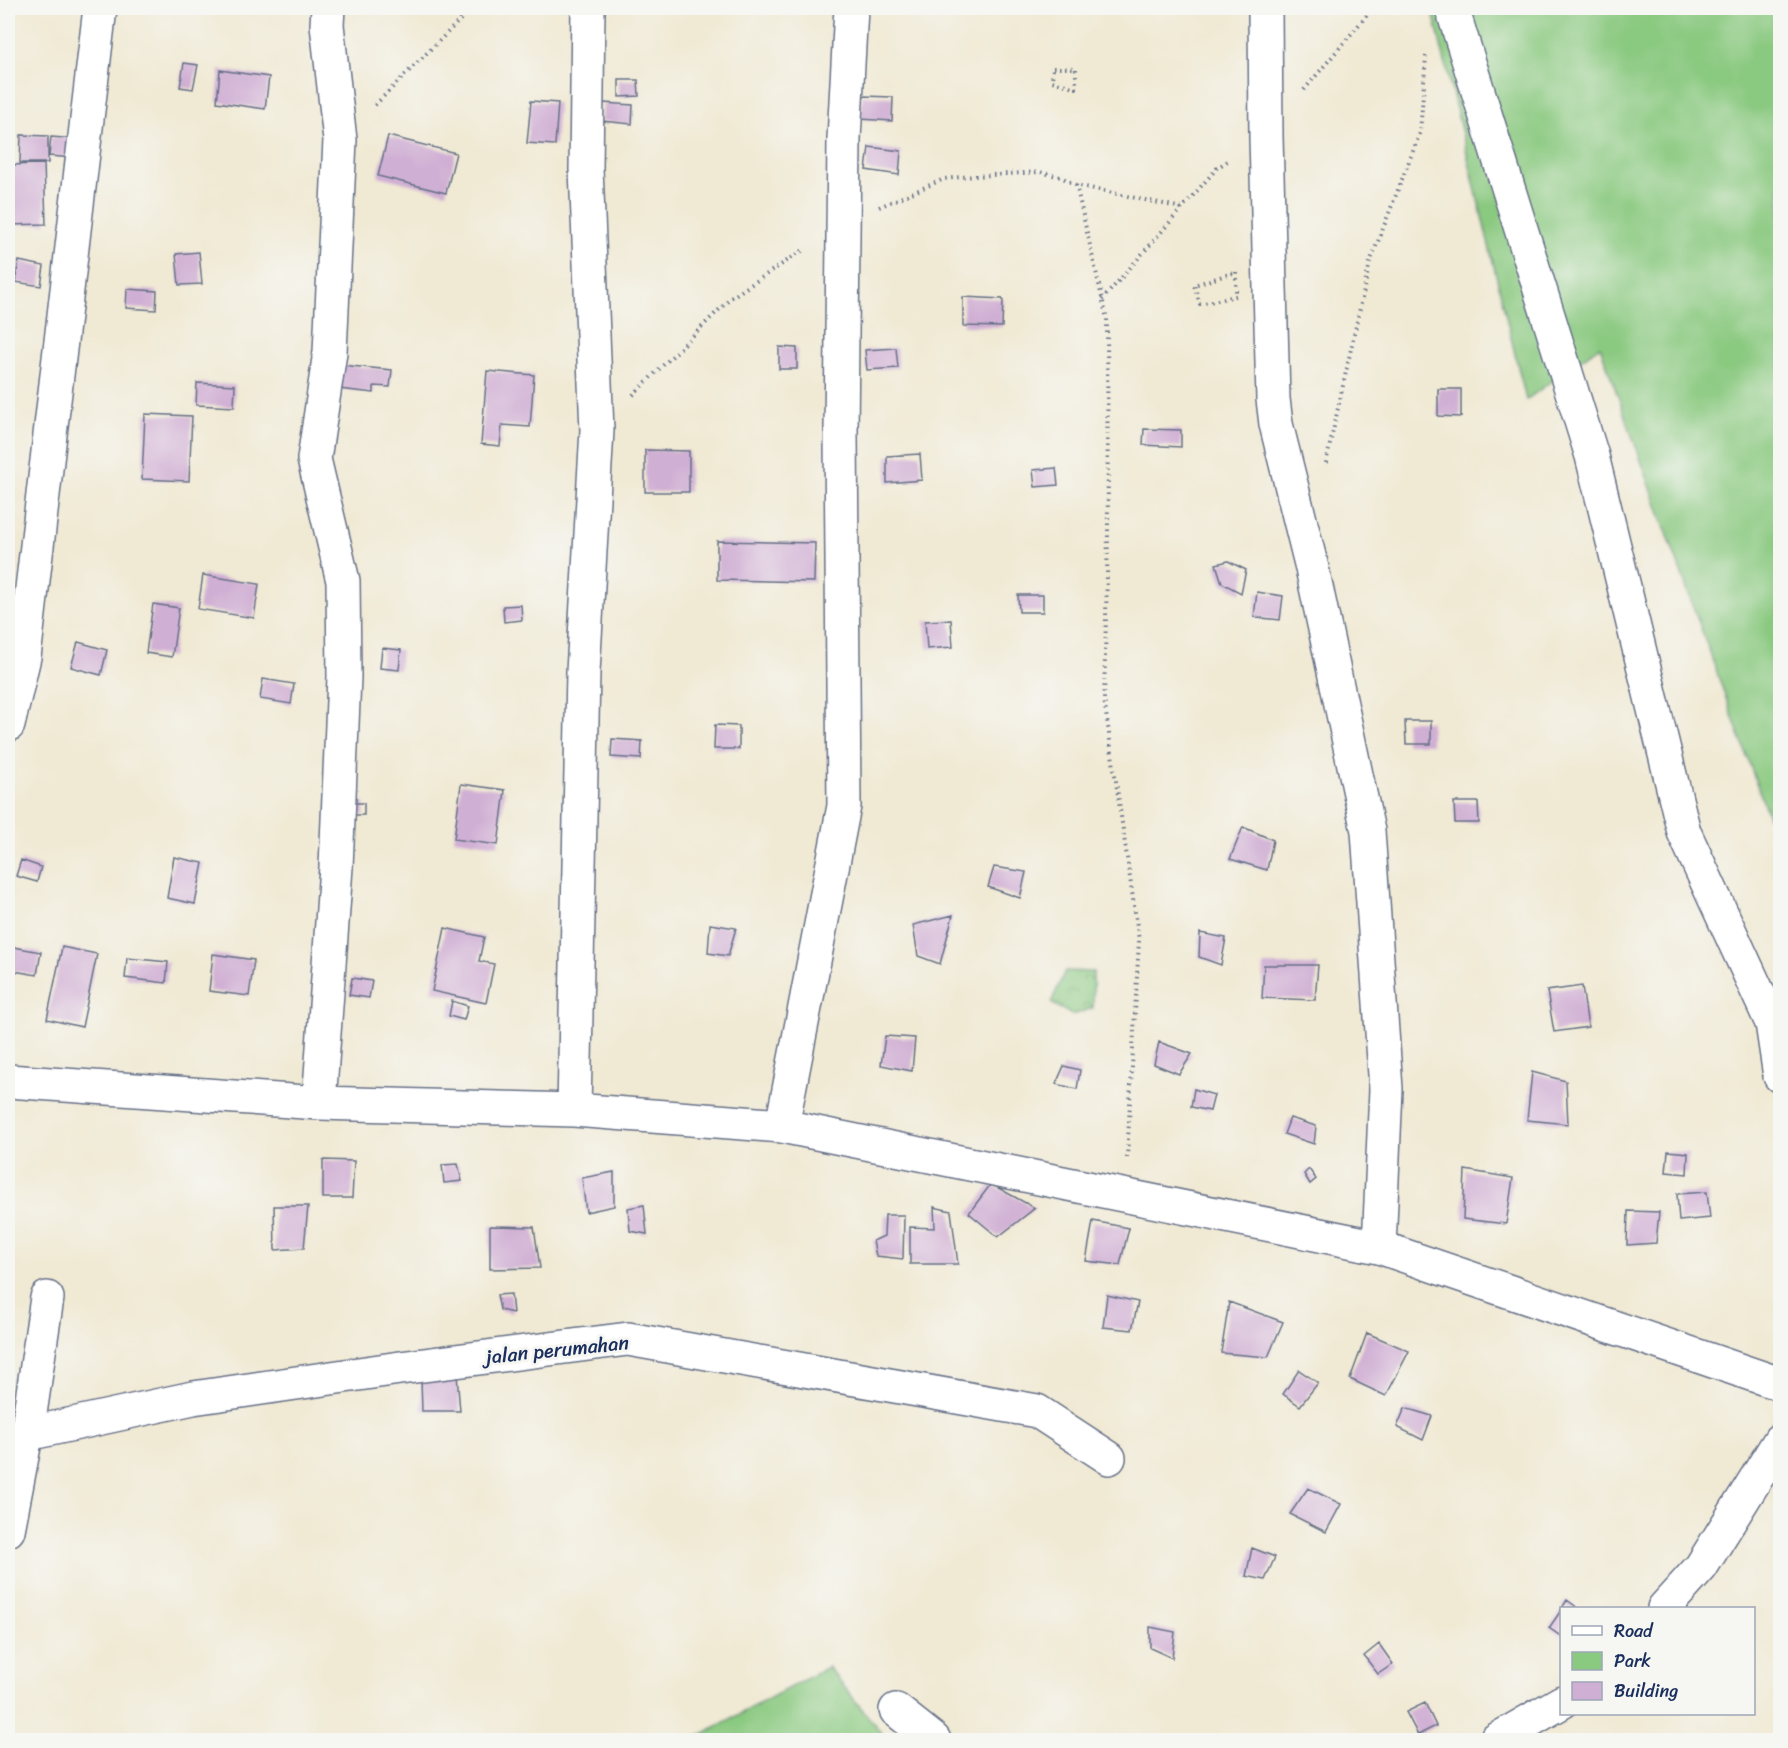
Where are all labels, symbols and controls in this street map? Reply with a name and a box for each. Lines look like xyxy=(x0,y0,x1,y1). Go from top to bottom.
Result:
street label: jalan perumahan xyxy=(480,1325,631,1375)
legend xyxy=(1560,1607,1755,1715)
text: Road xyxy=(1614,1615,1654,1647)
text: Park xyxy=(1614,1645,1651,1677)
text: Building xyxy=(1614,1675,1678,1707)

